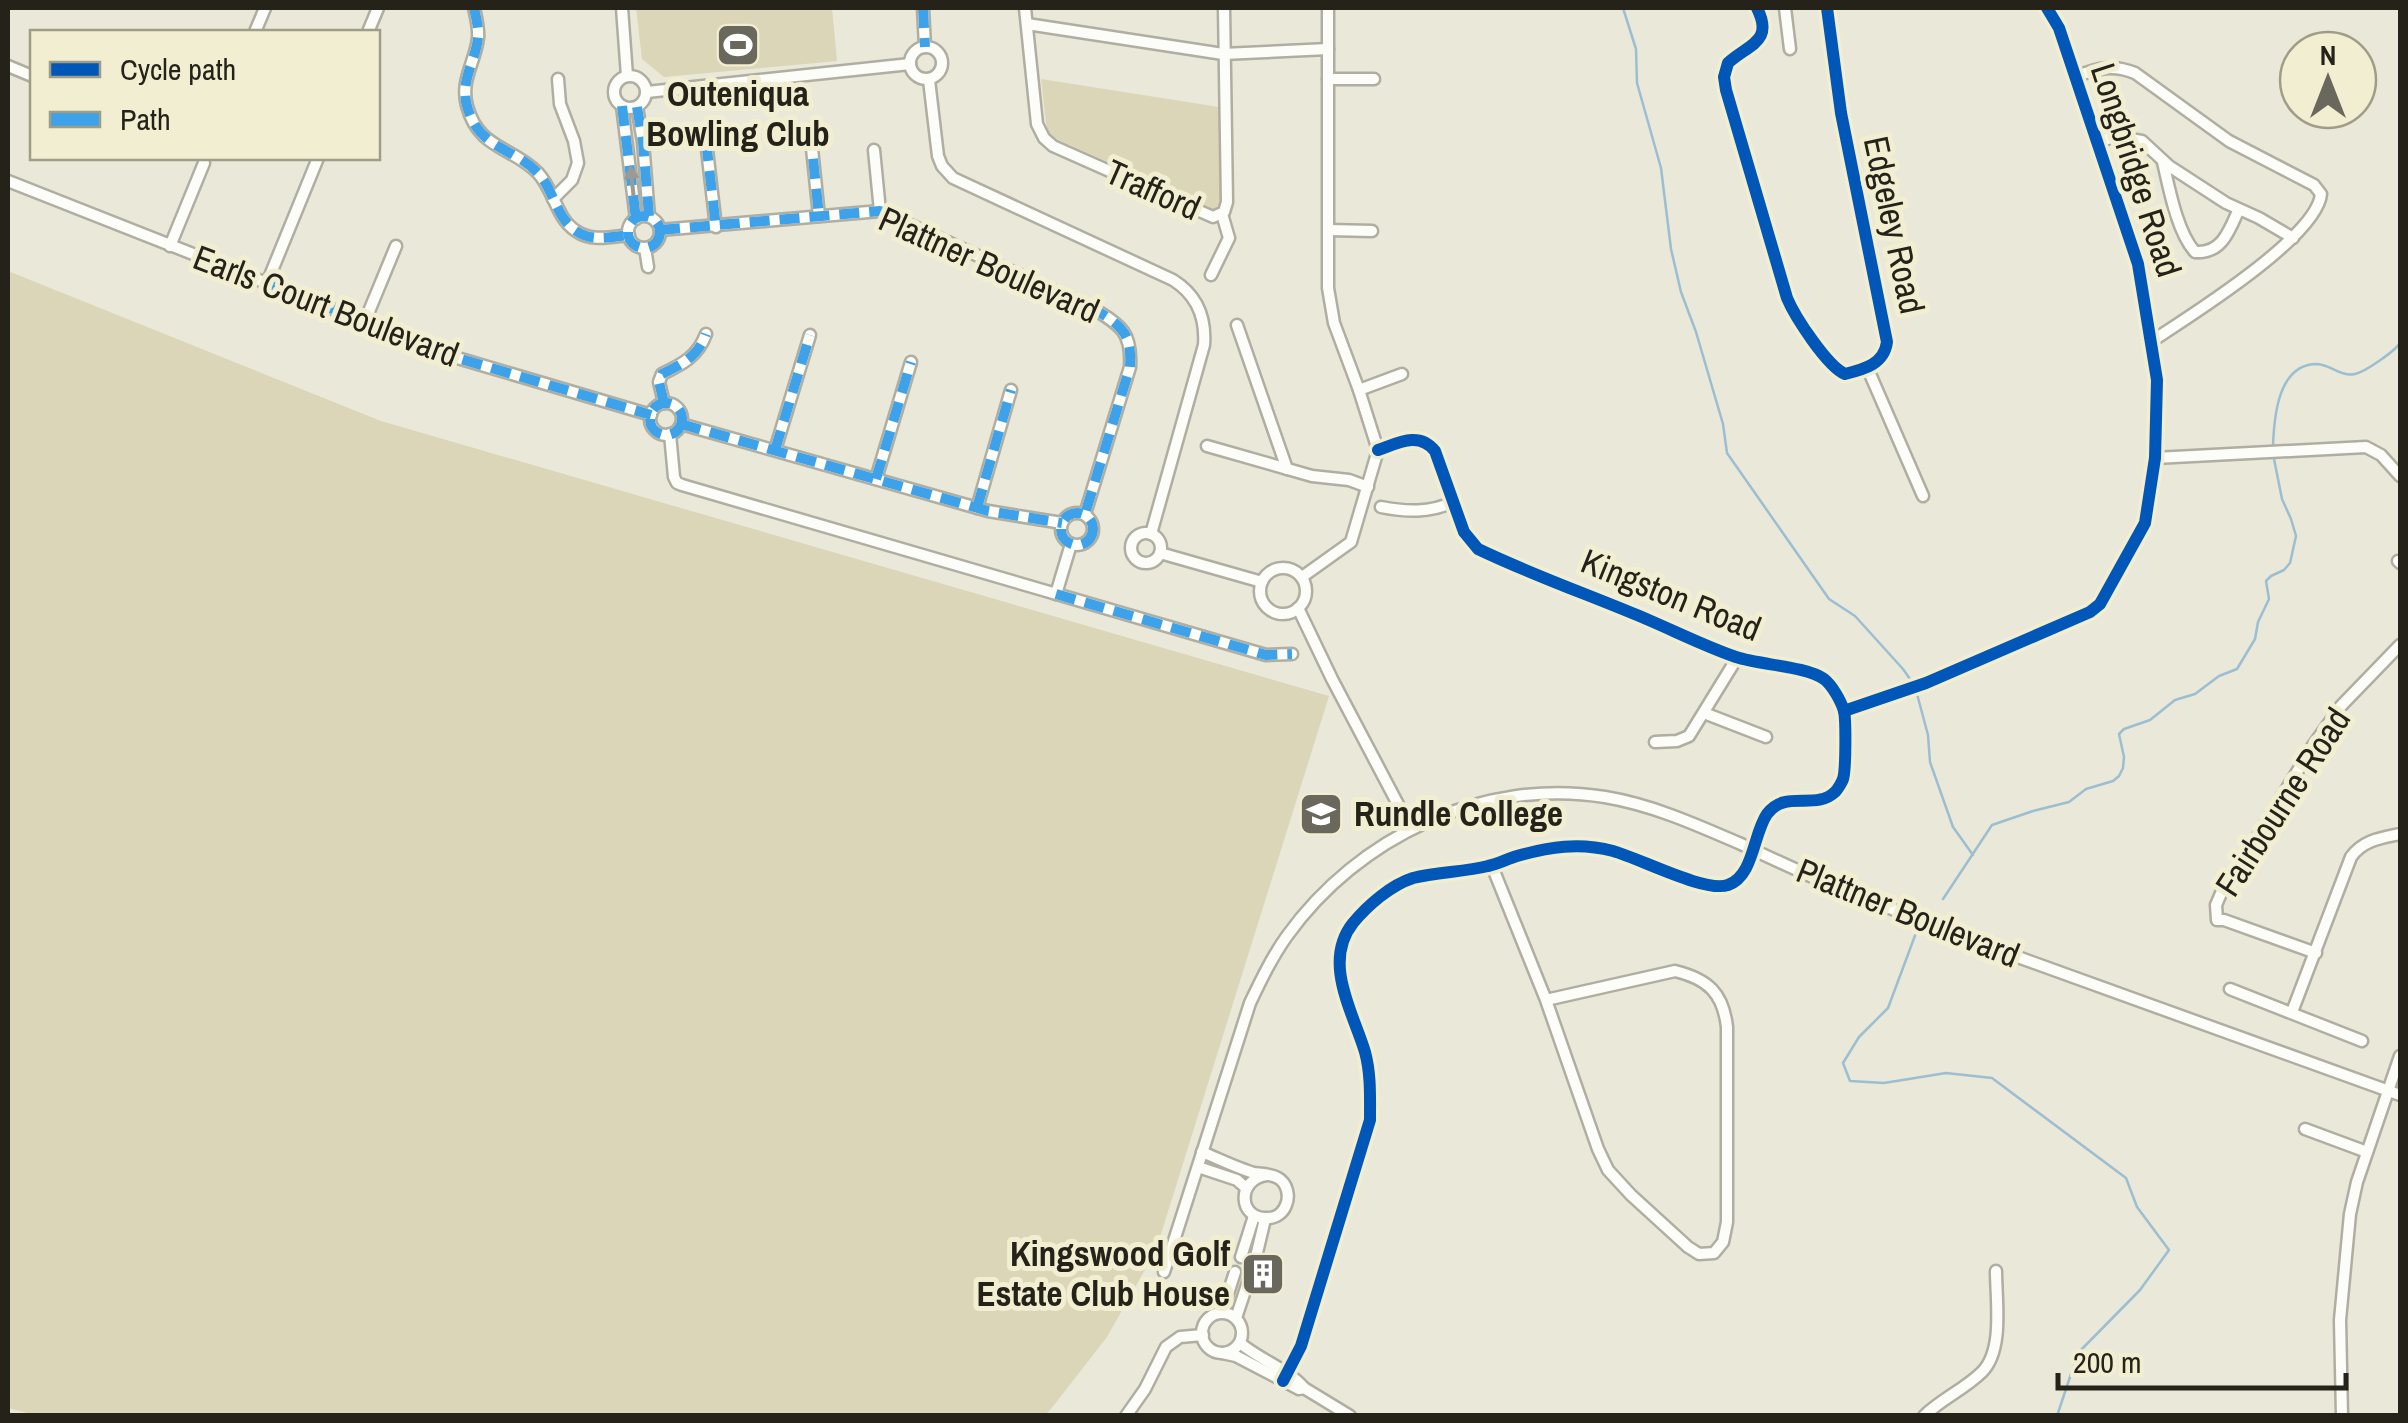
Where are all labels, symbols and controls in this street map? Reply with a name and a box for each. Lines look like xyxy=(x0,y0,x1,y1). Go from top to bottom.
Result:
sports icon: Outeniqua Bowling Club xyxy=(715,22,761,68)
legend xyxy=(30,30,380,160)
north arrow xyxy=(2278,30,2378,130)
text: N xyxy=(2320,36,2336,74)
text: Cycle path xyxy=(120,49,236,89)
street label: Longbridge Road xyxy=(2080,57,2193,283)
place label: Outeniqua Bowling Club xyxy=(646,70,830,157)
text: Path xyxy=(120,99,171,139)
street label: Edgeley Road xyxy=(1853,132,1936,318)
street label: Trafford xyxy=(1098,148,1208,231)
one-way arrow xyxy=(624,165,640,196)
street label: Plattner Boulevard xyxy=(872,195,1107,334)
street label: Earls Court Boulevard xyxy=(187,233,466,378)
street label: Kingston Road xyxy=(1574,537,1768,652)
street label: Fairbourne Road xyxy=(2204,699,2361,905)
place label: Rundle College xyxy=(1354,790,1563,837)
school or university icon: Rundle College xyxy=(1298,791,1344,837)
street label: Plattner Boulevard xyxy=(1790,847,2026,979)
place label: Kingswood Golf Estate Club House xyxy=(976,1230,1230,1317)
building icon: Kingswood Golf Estate Club House xyxy=(1240,1251,1286,1297)
scale bar xyxy=(2058,1328,2346,1390)
text: 200 m xyxy=(2073,1342,2141,1382)

